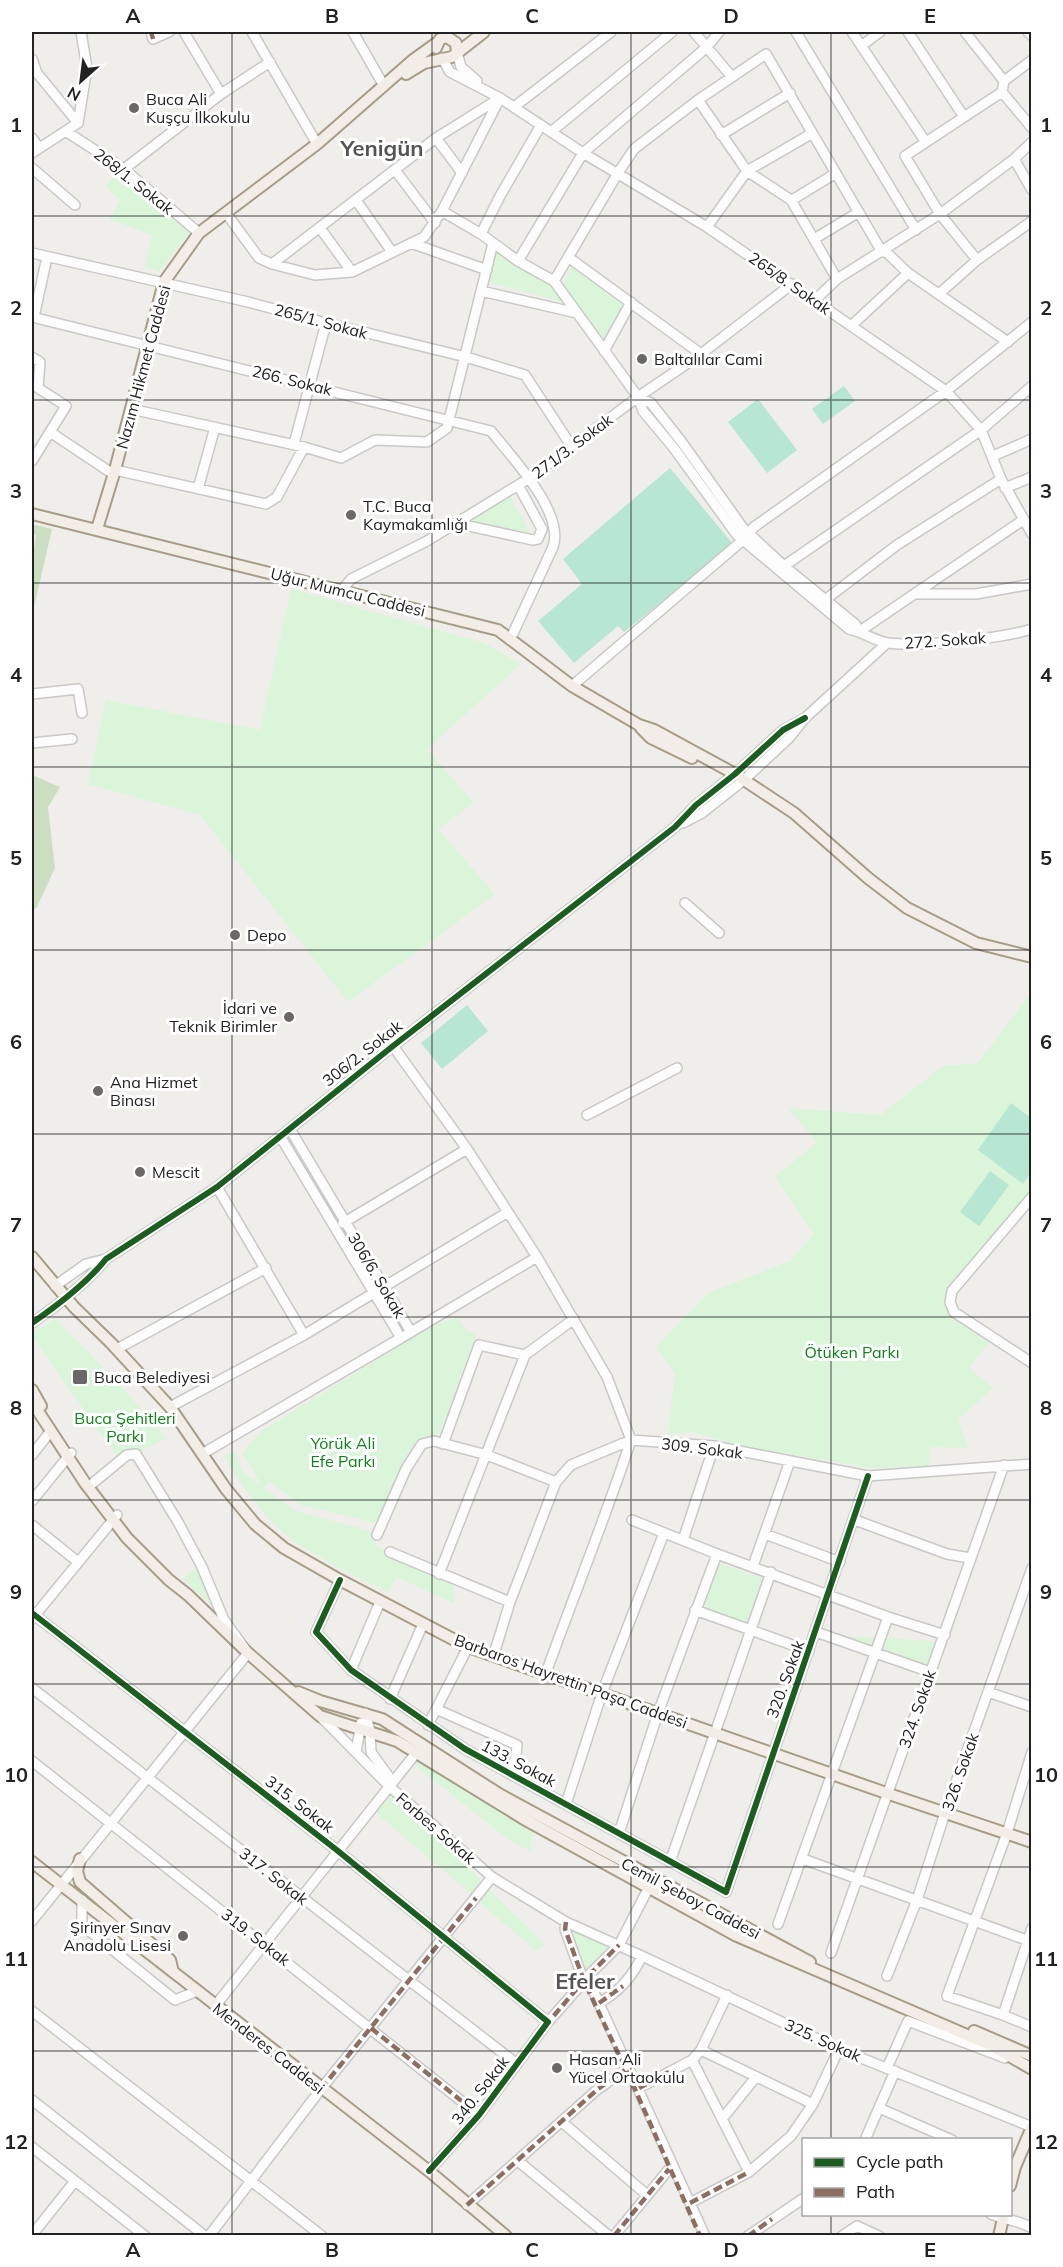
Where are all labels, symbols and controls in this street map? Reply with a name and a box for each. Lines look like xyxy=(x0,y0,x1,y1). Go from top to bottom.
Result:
text: A xyxy=(126,3,141,28)
text: B xyxy=(325,3,339,28)
text: C xyxy=(525,3,539,28)
text: D xyxy=(723,3,739,28)
text: E xyxy=(924,3,936,28)
north arrow xyxy=(51,51,111,111)
text: N xyxy=(64,83,84,106)
place label: Buca Ali Kuşçu İlkokulu xyxy=(146,89,250,127)
marker: Buca Ali Kuşçu İlkokulu xyxy=(127,101,141,115)
text: 1 xyxy=(10,112,22,137)
text: 1 xyxy=(1040,112,1052,137)
district label: Yenigün xyxy=(339,134,424,162)
street label: 268/1. Sokak xyxy=(90,144,179,219)
street label: 265/8. Sokak xyxy=(745,247,836,319)
street label: Nazım Hikmet Caddesi xyxy=(112,283,174,451)
text: 2 xyxy=(10,295,22,320)
text: 2 xyxy=(1040,295,1052,320)
street label: 265/1. Sokak xyxy=(272,299,371,343)
place label: Baltalılar Cami xyxy=(654,349,763,369)
marker: Baltalılar Cami xyxy=(635,352,649,366)
street label: 266. Sokak xyxy=(250,360,335,400)
street label: 271/3. Sokak xyxy=(528,409,617,483)
text: 3 xyxy=(10,478,22,503)
text: 3 xyxy=(1040,478,1052,503)
place label: T.C. Buca Kaymakamlığı xyxy=(363,496,468,534)
marker: T.C. Buca Kaymakamlığı xyxy=(344,508,358,522)
street label: Uğur Mumcu Caddesi xyxy=(269,563,427,621)
street label: 272. Sokak xyxy=(904,627,987,653)
text: 4 xyxy=(10,662,22,687)
text: 4 xyxy=(1040,662,1052,687)
text: 5 xyxy=(10,845,22,870)
text: 5 xyxy=(1040,845,1052,870)
place label: Depo xyxy=(247,925,286,945)
marker: Depo xyxy=(228,928,242,942)
place label: İdari ve Teknik Birimler xyxy=(169,998,277,1036)
marker: İdari ve Teknik Birimler xyxy=(282,1010,296,1024)
street label: 306/2. Sokak xyxy=(318,1015,407,1090)
text: 6 xyxy=(10,1029,22,1054)
text: 6 xyxy=(1040,1029,1052,1054)
place label: Ana Hizmet Binası xyxy=(110,1072,198,1110)
marker: Ana Hizmet Binası xyxy=(91,1084,105,1098)
place label: Mescit xyxy=(152,1162,200,1182)
marker: Mescit xyxy=(133,1165,147,1179)
text: 7 xyxy=(10,1212,22,1237)
text: 7 xyxy=(1040,1212,1052,1237)
street label: 306/6. Sokak xyxy=(344,1229,411,1322)
park label: Ötüken Parkı xyxy=(805,1342,899,1362)
place label: Buca Belediyesi xyxy=(94,1367,210,1387)
marker: Buca Belediyesi xyxy=(71,1368,89,1386)
text: 8 xyxy=(10,1395,22,1420)
text: 8 xyxy=(1040,1395,1052,1420)
park label: Buca Şehitleri Parkı xyxy=(74,1408,176,1446)
park label: Yörük Ali Efe Parkı xyxy=(310,1433,375,1471)
street label: 309. Sokak xyxy=(660,1433,745,1463)
text: 9 xyxy=(10,1579,22,1604)
text: 9 xyxy=(1040,1579,1052,1604)
street label: Barbaros Hayrettin Paşa Caddesi xyxy=(452,1629,690,1733)
street label: 320. Sokak xyxy=(762,1636,809,1721)
street label: 324. Sokak xyxy=(894,1666,940,1751)
street label: 326. Sokak xyxy=(937,1729,983,1814)
street label: 133. Sokak xyxy=(478,1735,560,1791)
text: 10 xyxy=(4,1762,28,1787)
text: 10 xyxy=(1034,1762,1058,1787)
street label: 315. Sokak xyxy=(262,1771,339,1838)
street label: Forbes Sokak xyxy=(392,1788,481,1869)
street label: 317. Sokak xyxy=(236,1843,313,1910)
street label: Cemil Şeboy Caddesi xyxy=(618,1853,764,1943)
street label: 319. Sokak xyxy=(218,1904,295,1971)
place label: Şirinyer Sınav Anadolu Lisesi xyxy=(63,1917,171,1955)
marker: Şirinyer Sınav Anadolu Lisesi xyxy=(176,1929,190,1943)
text: 11 xyxy=(4,1946,28,1971)
text: 11 xyxy=(1034,1946,1058,1971)
district label: Efeler xyxy=(555,1967,615,1995)
street label: Menderes Caddesi xyxy=(209,1998,329,2098)
street label: 325. Sokak xyxy=(782,2014,865,2066)
place label: Hasan Ali Yücel Ortaokulu xyxy=(568,2049,685,2087)
street label: 340. Sokak xyxy=(447,2051,514,2128)
marker: Hasan Ali Yücel Ortaokulu xyxy=(550,2061,564,2075)
text: 12 xyxy=(4,2129,28,2154)
text: 12 xyxy=(1034,2129,1058,2154)
legend xyxy=(802,2138,1012,2216)
text: Cycle path xyxy=(856,2150,943,2173)
text: Path xyxy=(856,2180,895,2203)
text: A xyxy=(126,2237,141,2262)
text: B xyxy=(325,2237,339,2262)
text: C xyxy=(525,2237,539,2262)
text: D xyxy=(723,2237,739,2262)
text: E xyxy=(924,2237,936,2262)

